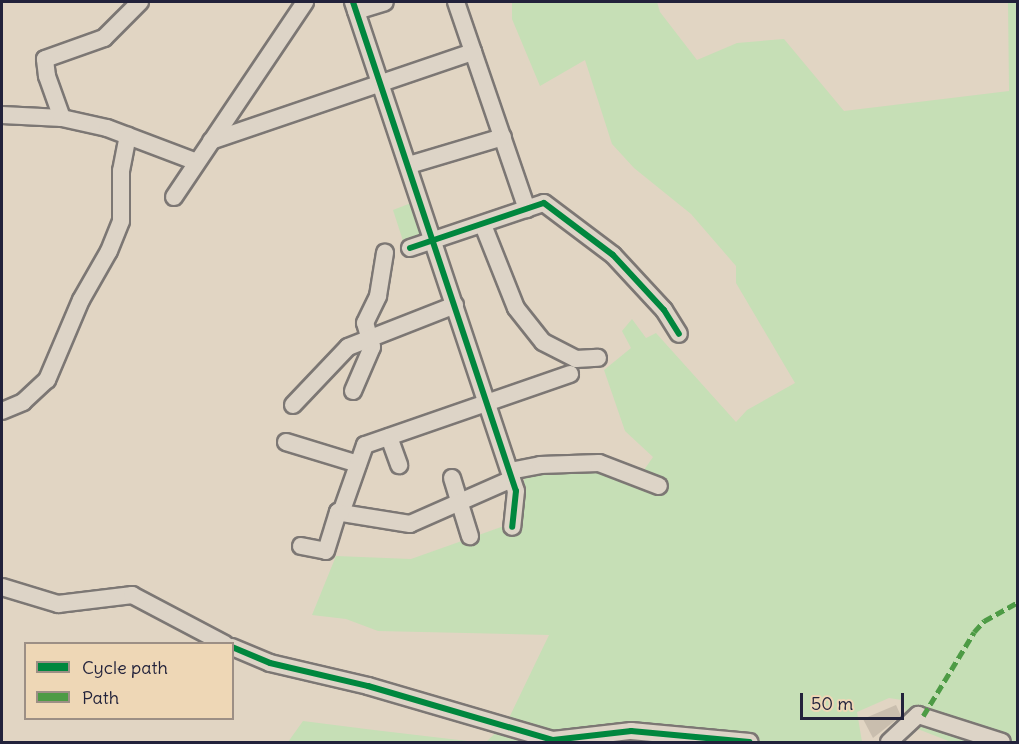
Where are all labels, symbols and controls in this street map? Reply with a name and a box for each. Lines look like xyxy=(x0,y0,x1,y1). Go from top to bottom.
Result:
legend xyxy=(24,642,234,720)
text: Cycle path xyxy=(82,656,168,679)
scale bar xyxy=(803,681,906,719)
text: Path xyxy=(82,686,119,709)
text: 50 m xyxy=(811,692,853,715)

